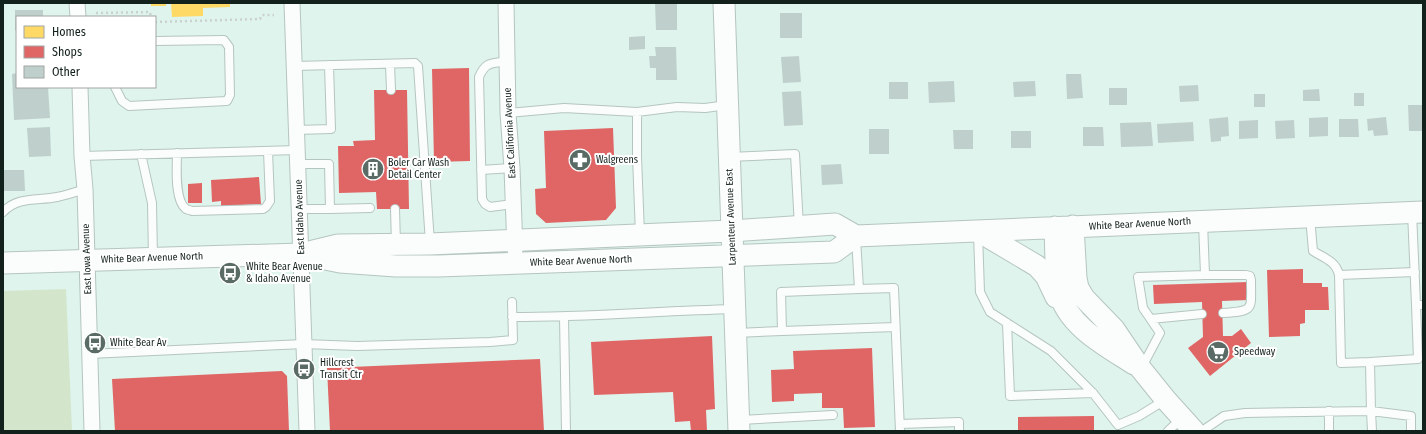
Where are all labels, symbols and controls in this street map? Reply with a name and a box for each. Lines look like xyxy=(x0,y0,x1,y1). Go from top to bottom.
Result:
legend xyxy=(16,16,156,88)
text: Homes xyxy=(52,25,86,39)
text: Shops xyxy=(52,45,82,59)
text: Other xyxy=(52,65,81,79)
street label: East California Avenue xyxy=(502,87,518,179)
pharmacy icon: Walgreens xyxy=(567,147,593,173)
place label: Walgreens xyxy=(596,154,638,166)
building icon: Boler Car Wash Detail Center xyxy=(360,156,386,182)
place label: Boler Car Wash Detail Center xyxy=(388,157,449,181)
street label: Larpenteur Avenue East xyxy=(723,168,739,266)
street label: East Idaho Avenue xyxy=(293,179,307,255)
street label: White Bear Avenue North xyxy=(1088,215,1192,233)
street label: East Iowa Avenue xyxy=(80,223,94,295)
street label: White Bear Avenue North xyxy=(101,250,203,266)
street label: White Bear Avenue North xyxy=(530,253,632,269)
bus stop icon: White Bear Avenue & Idaho Avenue xyxy=(217,260,243,286)
place label: White Bear Avenue & Idaho Avenue xyxy=(246,261,323,285)
bus stop icon: White Bear Av xyxy=(82,330,108,356)
place label: White Bear Av xyxy=(110,337,167,349)
supermarket icon: Speedway xyxy=(1205,339,1231,365)
place label: Speedway xyxy=(1234,346,1276,358)
bus stop icon: Hillcrest Transit Ctr xyxy=(291,356,317,382)
place label: Hillcrest Transit Ctr xyxy=(320,357,362,381)

